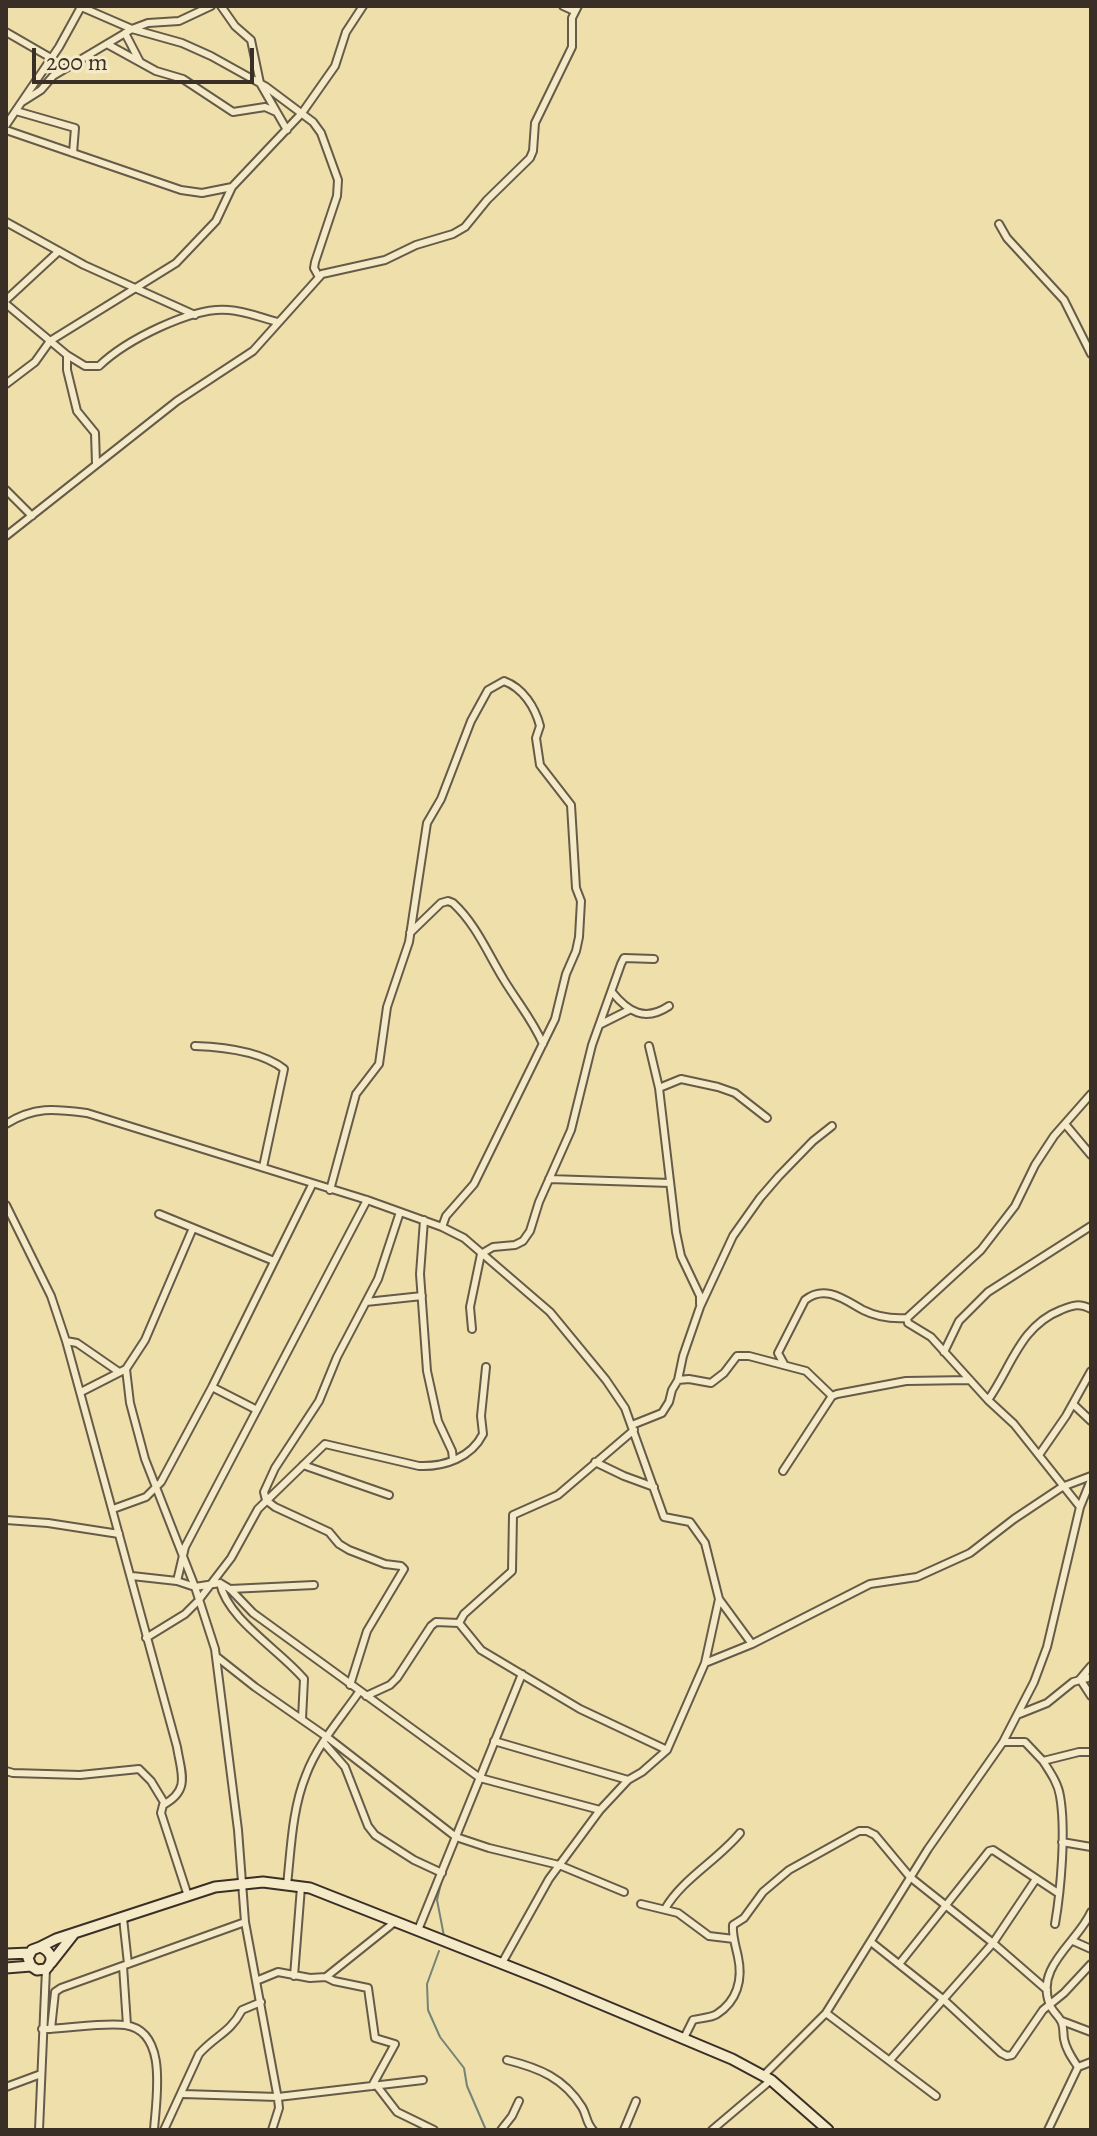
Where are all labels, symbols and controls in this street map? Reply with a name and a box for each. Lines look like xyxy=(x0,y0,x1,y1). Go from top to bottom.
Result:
scale bar xyxy=(36,32,258,82)
text: 200 m xyxy=(46,46,108,78)

